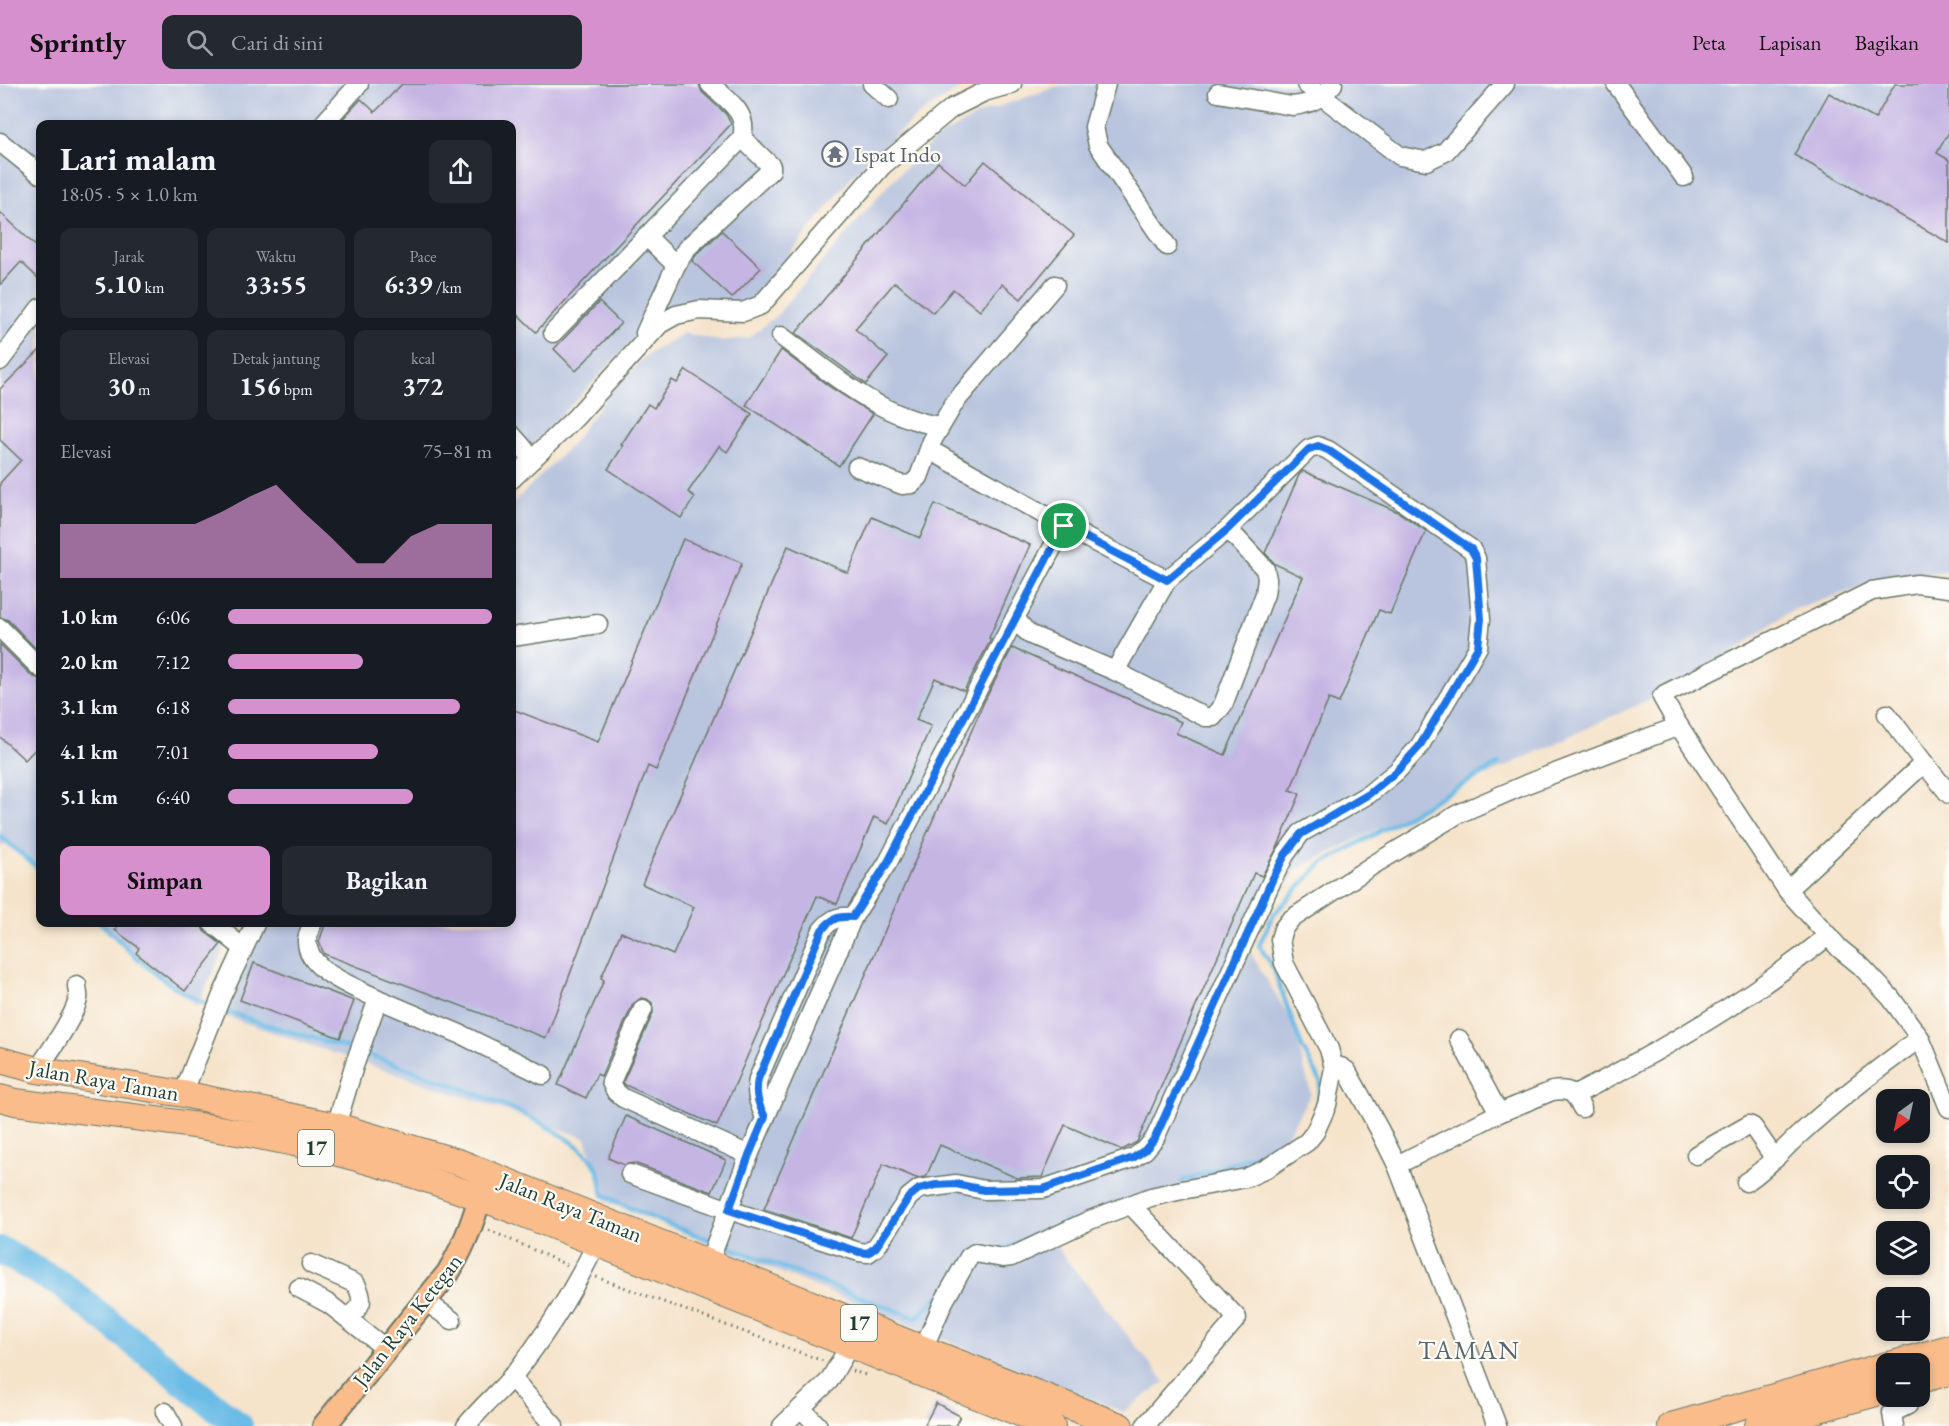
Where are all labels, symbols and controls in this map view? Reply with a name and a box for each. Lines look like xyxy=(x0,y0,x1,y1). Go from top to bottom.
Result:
search box xyxy=(162,15,582,69)
text: Sprintly xyxy=(30,24,126,60)
icon: search xyxy=(183,26,216,59)
text: Cari di sini xyxy=(231,28,323,57)
text: Peta xyxy=(1692,29,1726,56)
text: Lapisan xyxy=(1759,29,1822,56)
text: Bagikan xyxy=(1855,29,1919,56)
text: Lari malam xyxy=(60,137,217,180)
temple icon: Ispat Indo xyxy=(820,139,850,169)
button: share xyxy=(429,140,492,203)
place label: Ispat Indo xyxy=(854,140,941,169)
text: 18:05 · 5 × 1.0 km xyxy=(60,181,198,207)
text: Jarak xyxy=(113,246,145,267)
text: Waktu xyxy=(256,246,296,267)
text: Pace xyxy=(410,246,436,267)
text: 5.10 xyxy=(94,267,141,301)
text: 33:55 xyxy=(245,267,307,301)
text: 6:39 xyxy=(384,267,433,301)
text: km xyxy=(141,277,164,298)
text: /km xyxy=(433,277,462,298)
text: Elevasi xyxy=(108,348,150,369)
text: Detak jantung xyxy=(232,348,320,369)
text: kcal xyxy=(411,348,435,369)
text: 30 xyxy=(107,369,135,403)
text: 156 xyxy=(239,369,281,403)
text: 372 xyxy=(402,369,444,403)
text: m xyxy=(135,379,151,400)
text: bpm xyxy=(281,379,313,400)
text: Elevasi xyxy=(60,438,112,464)
text: 75–81 m xyxy=(423,438,492,464)
pin xyxy=(1038,500,1089,551)
icon: arrive xyxy=(1047,509,1080,542)
text: 1.0 km xyxy=(60,604,118,630)
text: 6:06 xyxy=(156,604,190,630)
text: 2.0 km xyxy=(60,649,118,675)
text: 7:12 xyxy=(156,649,190,675)
text: 3.1 km xyxy=(60,694,118,720)
text: 6:18 xyxy=(156,694,190,720)
text: 4.1 km xyxy=(60,739,118,765)
text: 7:01 xyxy=(156,739,190,765)
text: 5.1 km xyxy=(60,784,118,810)
text: 6:40 xyxy=(156,784,190,810)
button: Simpan xyxy=(60,846,270,915)
button: Bagikan xyxy=(282,846,492,915)
street label: Jalan Raya Taman xyxy=(25,1053,182,1108)
north arrow xyxy=(1876,1089,1930,1143)
map controls xyxy=(1876,1089,1930,1407)
road number: 17 xyxy=(298,1130,334,1166)
button: locate xyxy=(1876,1155,1930,1209)
street label: Jalan Raya Taman xyxy=(493,1165,647,1249)
button: layers xyxy=(1876,1221,1930,1275)
street label: Jalan Raya Ketegan xyxy=(345,1247,469,1395)
button: + xyxy=(1876,1287,1930,1341)
road number: 17 xyxy=(841,1305,877,1341)
district label: TAMAN xyxy=(1418,1333,1520,1367)
button: − xyxy=(1876,1353,1930,1407)

